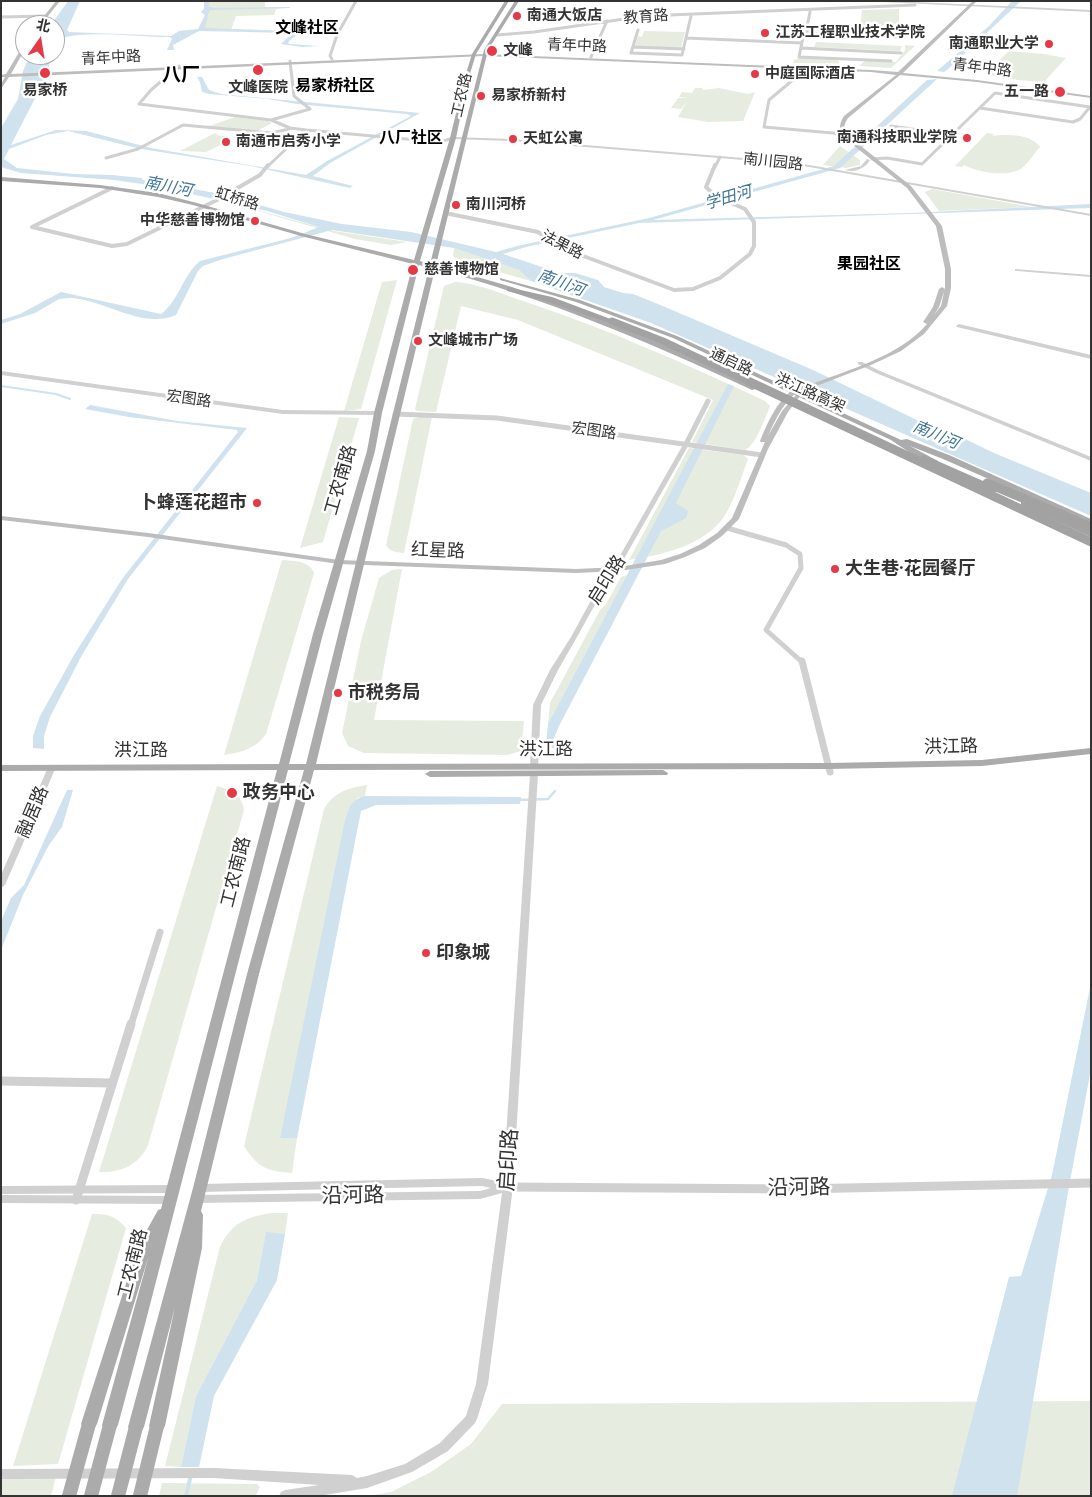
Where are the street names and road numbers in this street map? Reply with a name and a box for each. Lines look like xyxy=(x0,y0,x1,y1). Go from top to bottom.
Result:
street label: 教育路 xyxy=(623,6,669,28)
street label: 青年中路 xyxy=(547,36,607,56)
street label: 青年中路 xyxy=(81,47,141,69)
street label: 青年中路 xyxy=(951,55,1013,81)
street label: 工农路 xyxy=(448,71,476,119)
street label: 南川园路 xyxy=(742,150,804,174)
street label: 虹桥路 xyxy=(213,184,261,214)
street label: 法果路 xyxy=(538,227,586,263)
street label: 通启路 xyxy=(707,344,755,380)
street label: 洪江路高架 xyxy=(772,370,848,416)
street label: 宏图路 xyxy=(165,387,213,411)
street label: 宏图路 xyxy=(570,419,618,443)
street label: 工农南路 xyxy=(321,442,361,518)
street label: 红星路 xyxy=(411,539,465,563)
street label: 启印路 xyxy=(584,551,630,609)
street label: 洪江路 xyxy=(924,736,978,758)
street label: 洪江路 xyxy=(519,739,573,761)
street label: 洪江路 xyxy=(114,740,168,762)
street label: 融居路 xyxy=(13,783,53,841)
street label: 工农南路 xyxy=(217,834,255,910)
street label: 启印路 xyxy=(494,1128,524,1192)
street label: 沿河路 xyxy=(767,1175,831,1201)
street label: 沿河路 xyxy=(321,1183,385,1209)
street label: 工农南路 xyxy=(114,1226,152,1302)

